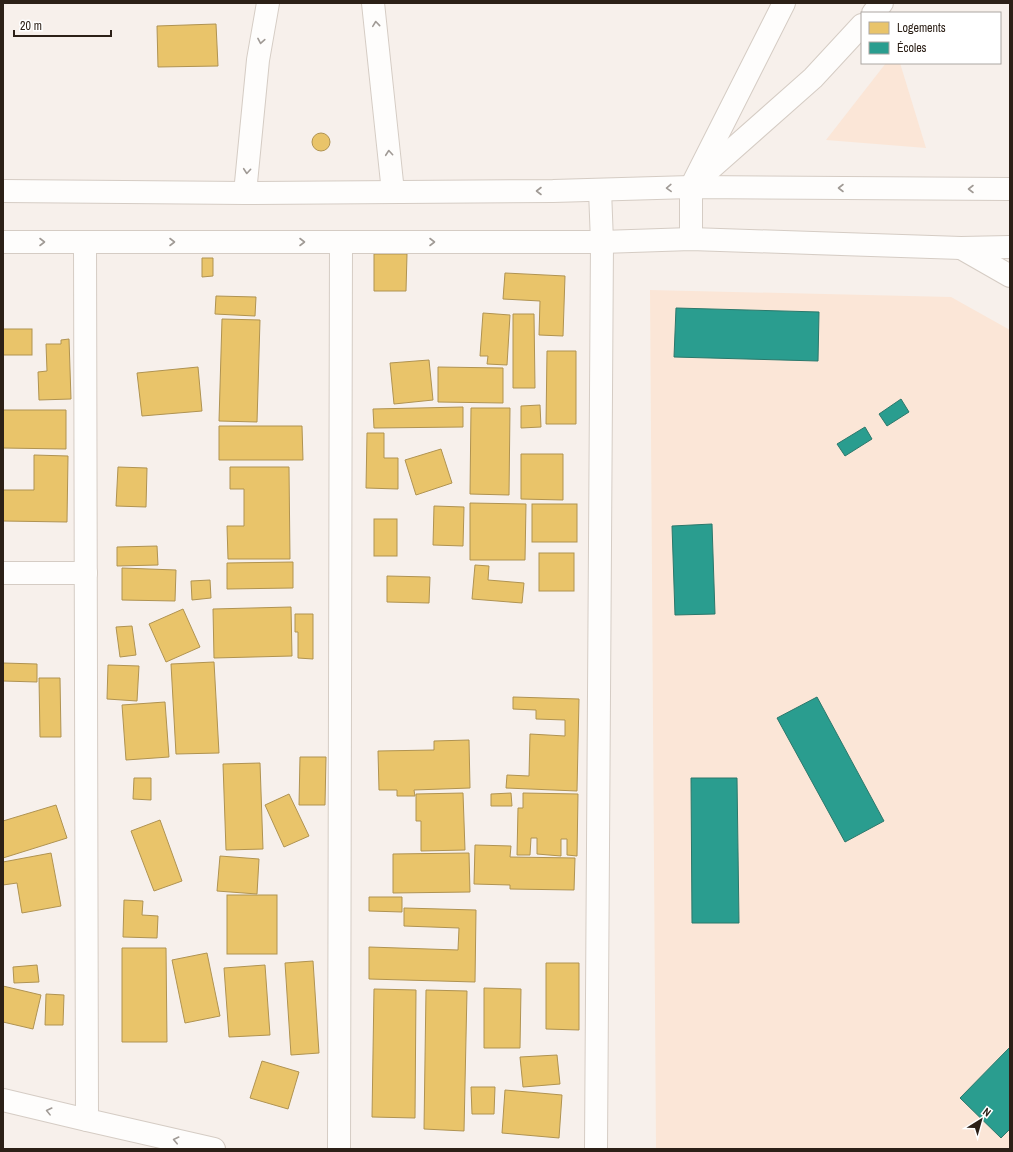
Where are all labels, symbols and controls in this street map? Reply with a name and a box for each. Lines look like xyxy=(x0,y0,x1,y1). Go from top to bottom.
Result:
scale bar xyxy=(14,12,111,38)
legend xyxy=(861,12,1001,64)
text: 20 m xyxy=(20,18,42,34)
one-way arrow xyxy=(371,20,380,27)
text: Logements xyxy=(897,20,946,36)
one-way arrow xyxy=(257,38,266,45)
text: Écoles xyxy=(897,40,927,56)
one-way arrow xyxy=(385,150,394,156)
one-way arrow xyxy=(243,168,252,174)
one-way arrow xyxy=(666,184,672,192)
one-way arrow xyxy=(838,184,844,193)
one-way arrow xyxy=(968,185,974,193)
one-way arrow xyxy=(536,187,542,195)
one-way arrow xyxy=(39,238,45,246)
one-way arrow xyxy=(169,238,175,246)
one-way arrow xyxy=(299,238,305,246)
one-way arrow xyxy=(429,238,435,246)
north arrow xyxy=(961,1100,1001,1140)
text: N xyxy=(980,1104,994,1120)
one-way arrow xyxy=(46,1107,53,1116)
one-way arrow xyxy=(173,1137,179,1145)

